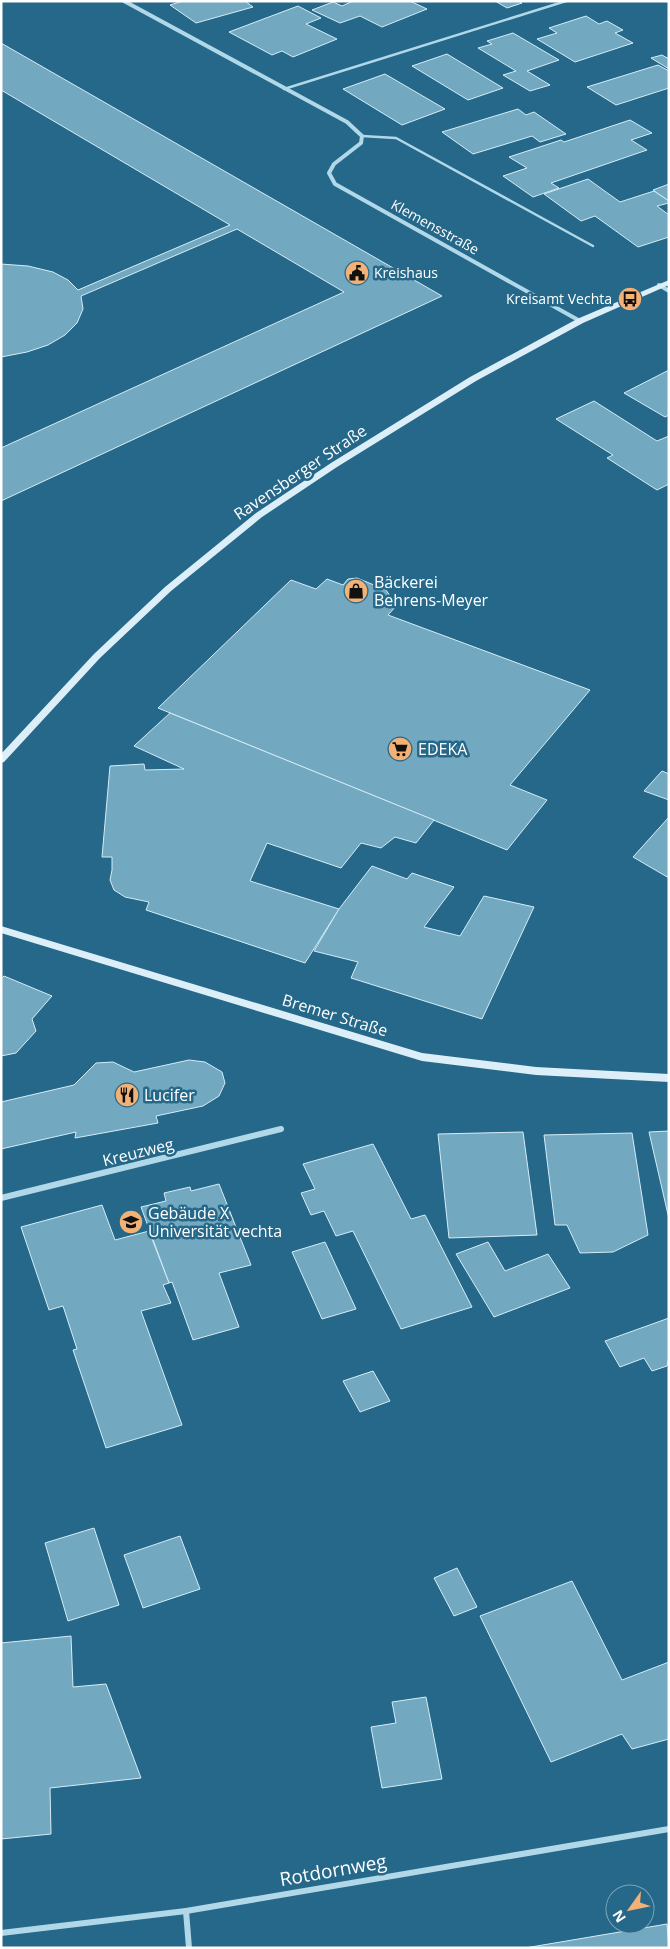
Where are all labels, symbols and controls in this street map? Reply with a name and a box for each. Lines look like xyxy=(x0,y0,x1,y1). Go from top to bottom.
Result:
street label: Klemensstraße xyxy=(388,195,483,259)
public building icon: Kreishaus xyxy=(344,260,370,286)
place label: Kreishaus xyxy=(374,263,438,282)
bus stop icon: Kreisamt Vechta xyxy=(617,286,643,312)
place label: Kreisamt Vechta xyxy=(506,289,612,308)
street label: Ravensberger Straße xyxy=(229,419,371,525)
place label: Bäckerei Behrens-Meyer xyxy=(374,571,489,611)
shop icon: Bäckerei Behrens-Meyer xyxy=(343,578,369,604)
supermarket icon: EDEKA xyxy=(387,736,413,762)
place label: EDEKA xyxy=(418,738,468,760)
street label: Bremer Straße xyxy=(280,989,390,1041)
restaurant icon: Lucifer xyxy=(114,1082,140,1108)
place label: Lucifer xyxy=(144,1084,195,1106)
street label: Kreuzweg xyxy=(100,1132,176,1171)
place label: Gebäude X Universität vechta xyxy=(148,1202,282,1242)
school or university icon: Gebäude X Universität vechta xyxy=(118,1209,144,1235)
street label: Rotdornweg xyxy=(278,1848,388,1892)
north arrow xyxy=(605,1884,655,1934)
text: N xyxy=(608,1906,630,1926)

